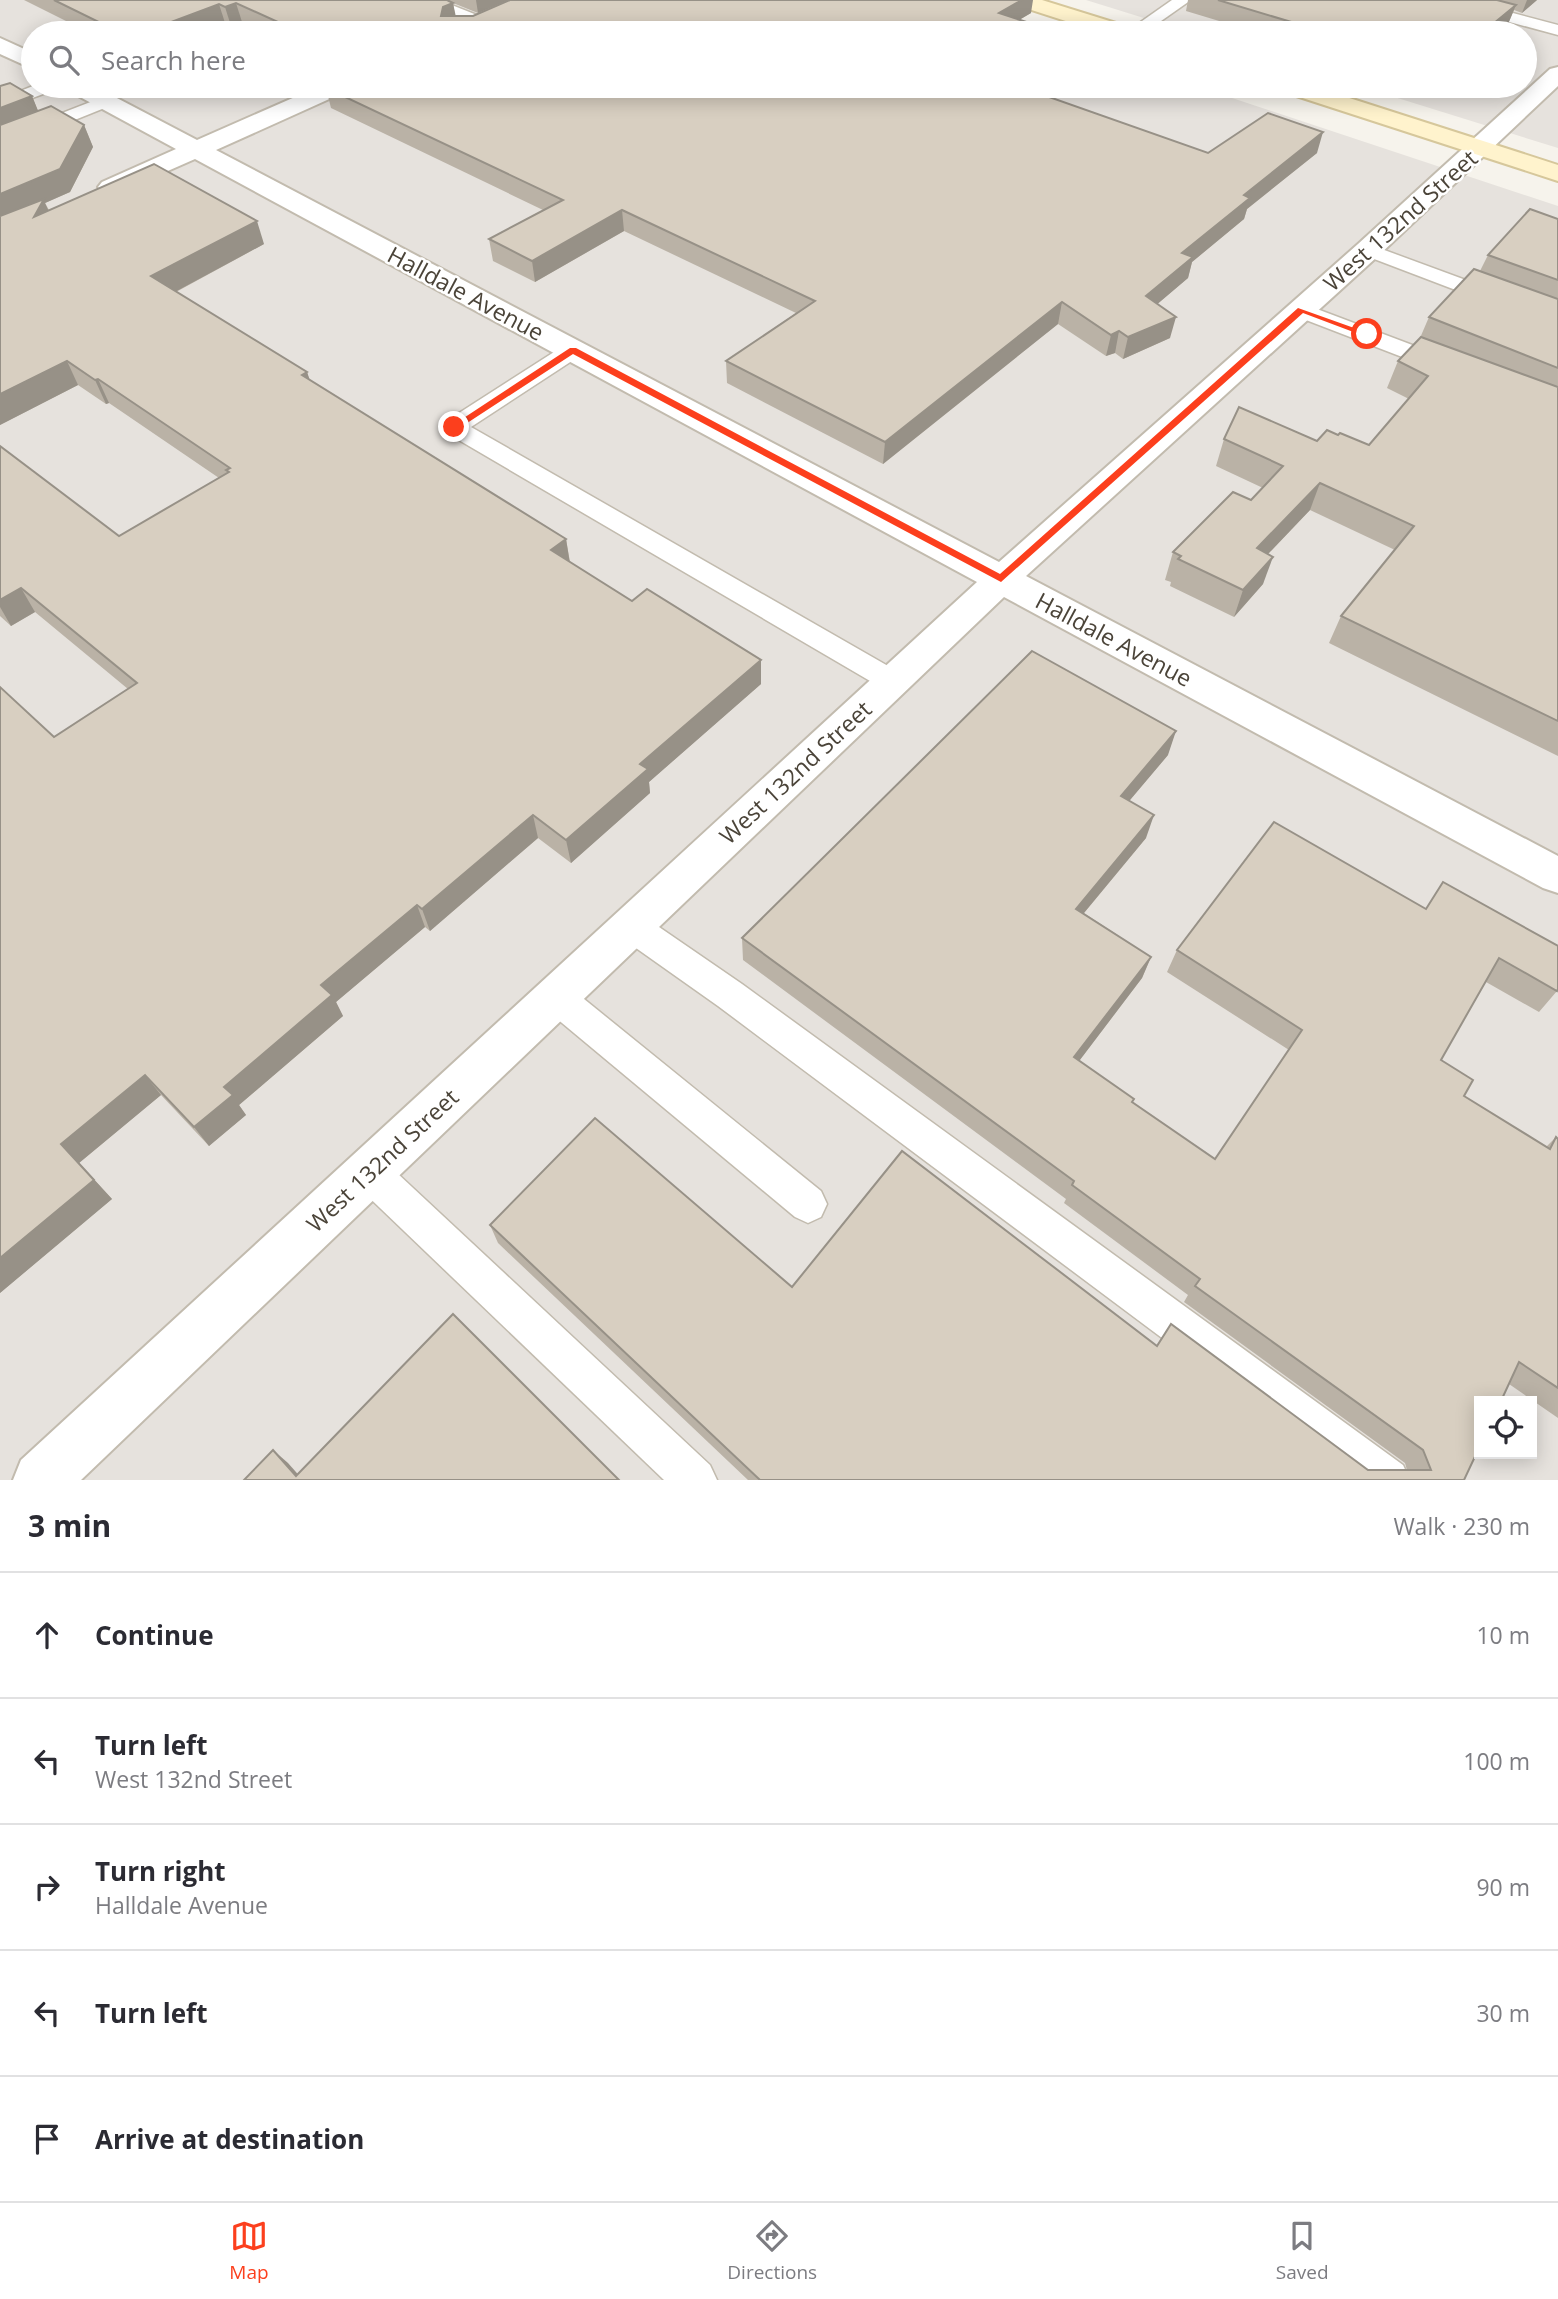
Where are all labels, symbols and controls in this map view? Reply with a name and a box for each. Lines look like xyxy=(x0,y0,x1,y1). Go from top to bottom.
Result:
search box xyxy=(21,21,1537,98)
icon: search xyxy=(45,41,83,79)
text: Search here xyxy=(101,42,246,78)
street label: West 132nd Street xyxy=(1316,142,1484,298)
street label: Halldale Avenue xyxy=(382,238,550,348)
route start xyxy=(1351,318,1382,349)
route end xyxy=(438,411,469,442)
street label: Halldale Avenue xyxy=(1030,584,1198,694)
street label: West 132nd Street xyxy=(712,693,878,851)
street label: West 132nd Street xyxy=(299,1081,465,1239)
map controls xyxy=(1474,1396,1537,1459)
button: locate xyxy=(1474,1396,1537,1459)
text: 3 min xyxy=(28,1505,111,1546)
text: Walk · 230 m xyxy=(1393,1510,1530,1542)
icon: ahead xyxy=(28,1616,66,1654)
text: Continue xyxy=(95,1617,214,1653)
text: 10 m xyxy=(1476,1619,1530,1651)
text: Turn left xyxy=(95,1727,207,1763)
icon: left xyxy=(28,1742,66,1780)
text: 100 m xyxy=(1463,1745,1530,1777)
text: West 132nd Street xyxy=(95,1763,292,1795)
text: Turn right xyxy=(95,1853,226,1889)
icon: right xyxy=(28,1868,66,1906)
text: 90 m xyxy=(1476,1871,1530,1903)
text: Halldale Avenue xyxy=(95,1889,268,1921)
icon: left xyxy=(28,1994,66,2032)
text: Turn left xyxy=(95,1995,207,2031)
text: 30 m xyxy=(1476,1997,1530,2029)
icon: arrive xyxy=(28,2120,66,2158)
text: Arrive at destination xyxy=(95,2121,364,2157)
tab: Map xyxy=(229,2217,269,2285)
tab: Directions xyxy=(727,2217,817,2285)
tab: Saved xyxy=(1276,2217,1329,2285)

